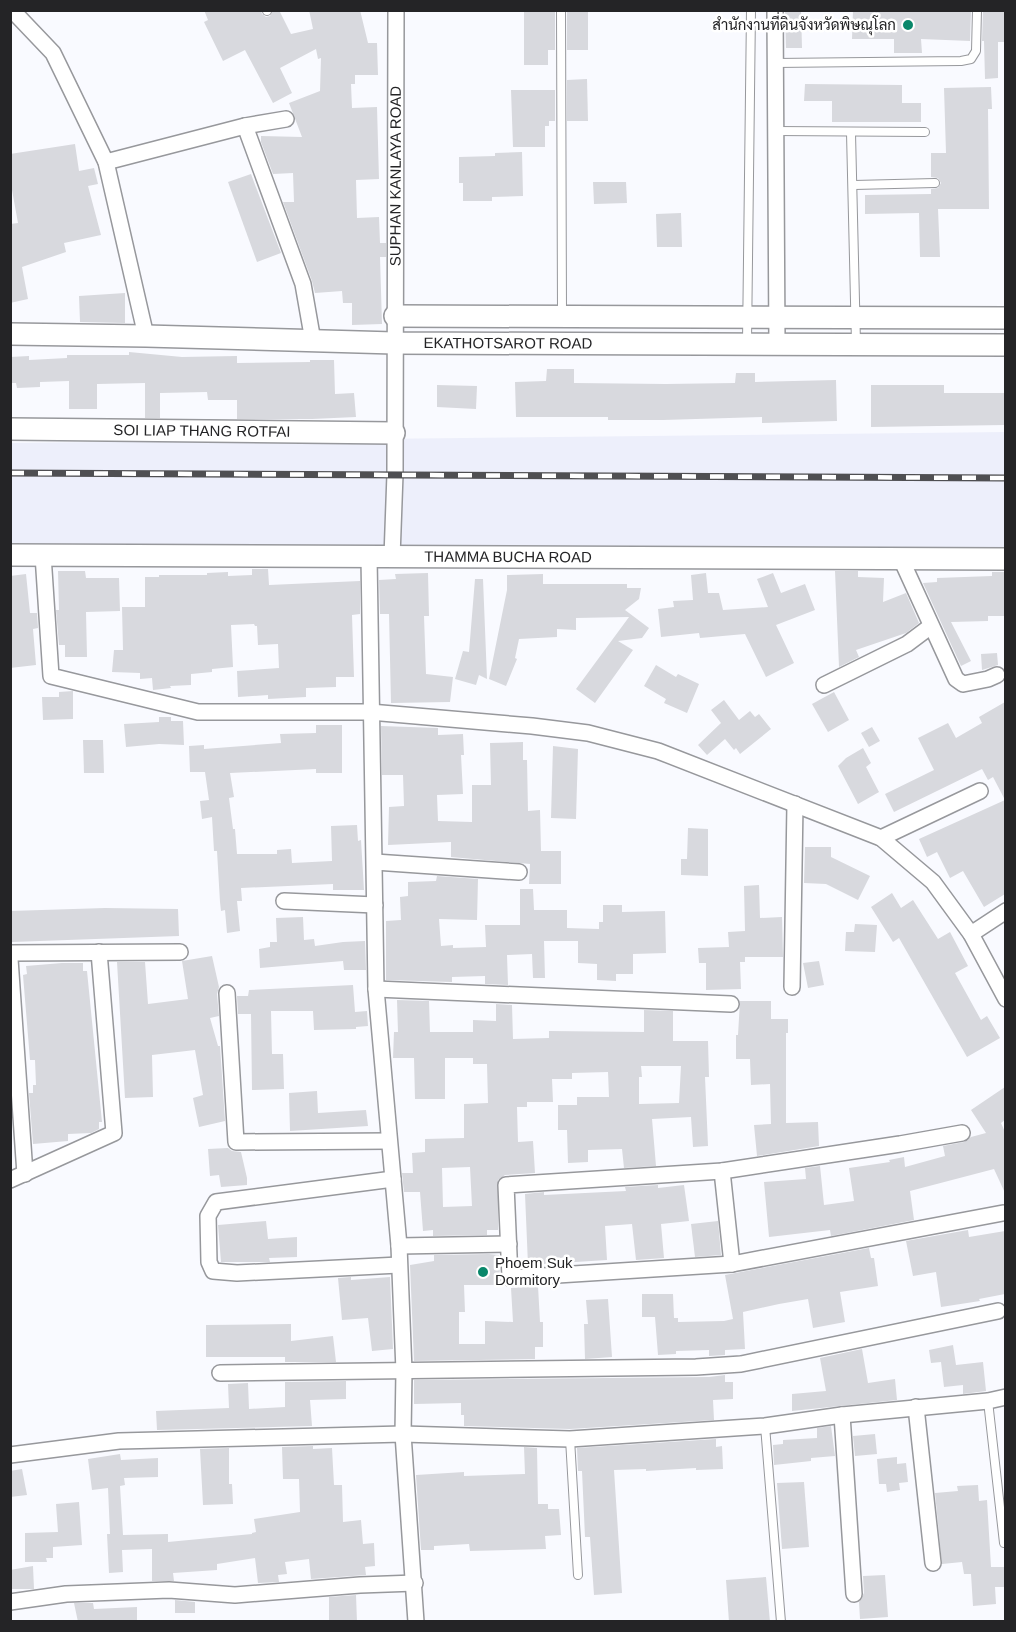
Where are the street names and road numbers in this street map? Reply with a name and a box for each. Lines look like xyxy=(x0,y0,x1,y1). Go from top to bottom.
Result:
street label: SUPHAN KANLAYA ROAD xyxy=(386,86,404,266)
street label: EKATHOTSAROT ROAD xyxy=(423,334,592,352)
street label: SOI LIAP THANG ROTFAI xyxy=(113,421,291,440)
street label: THAMMA BUCHA ROAD xyxy=(424,548,592,565)

